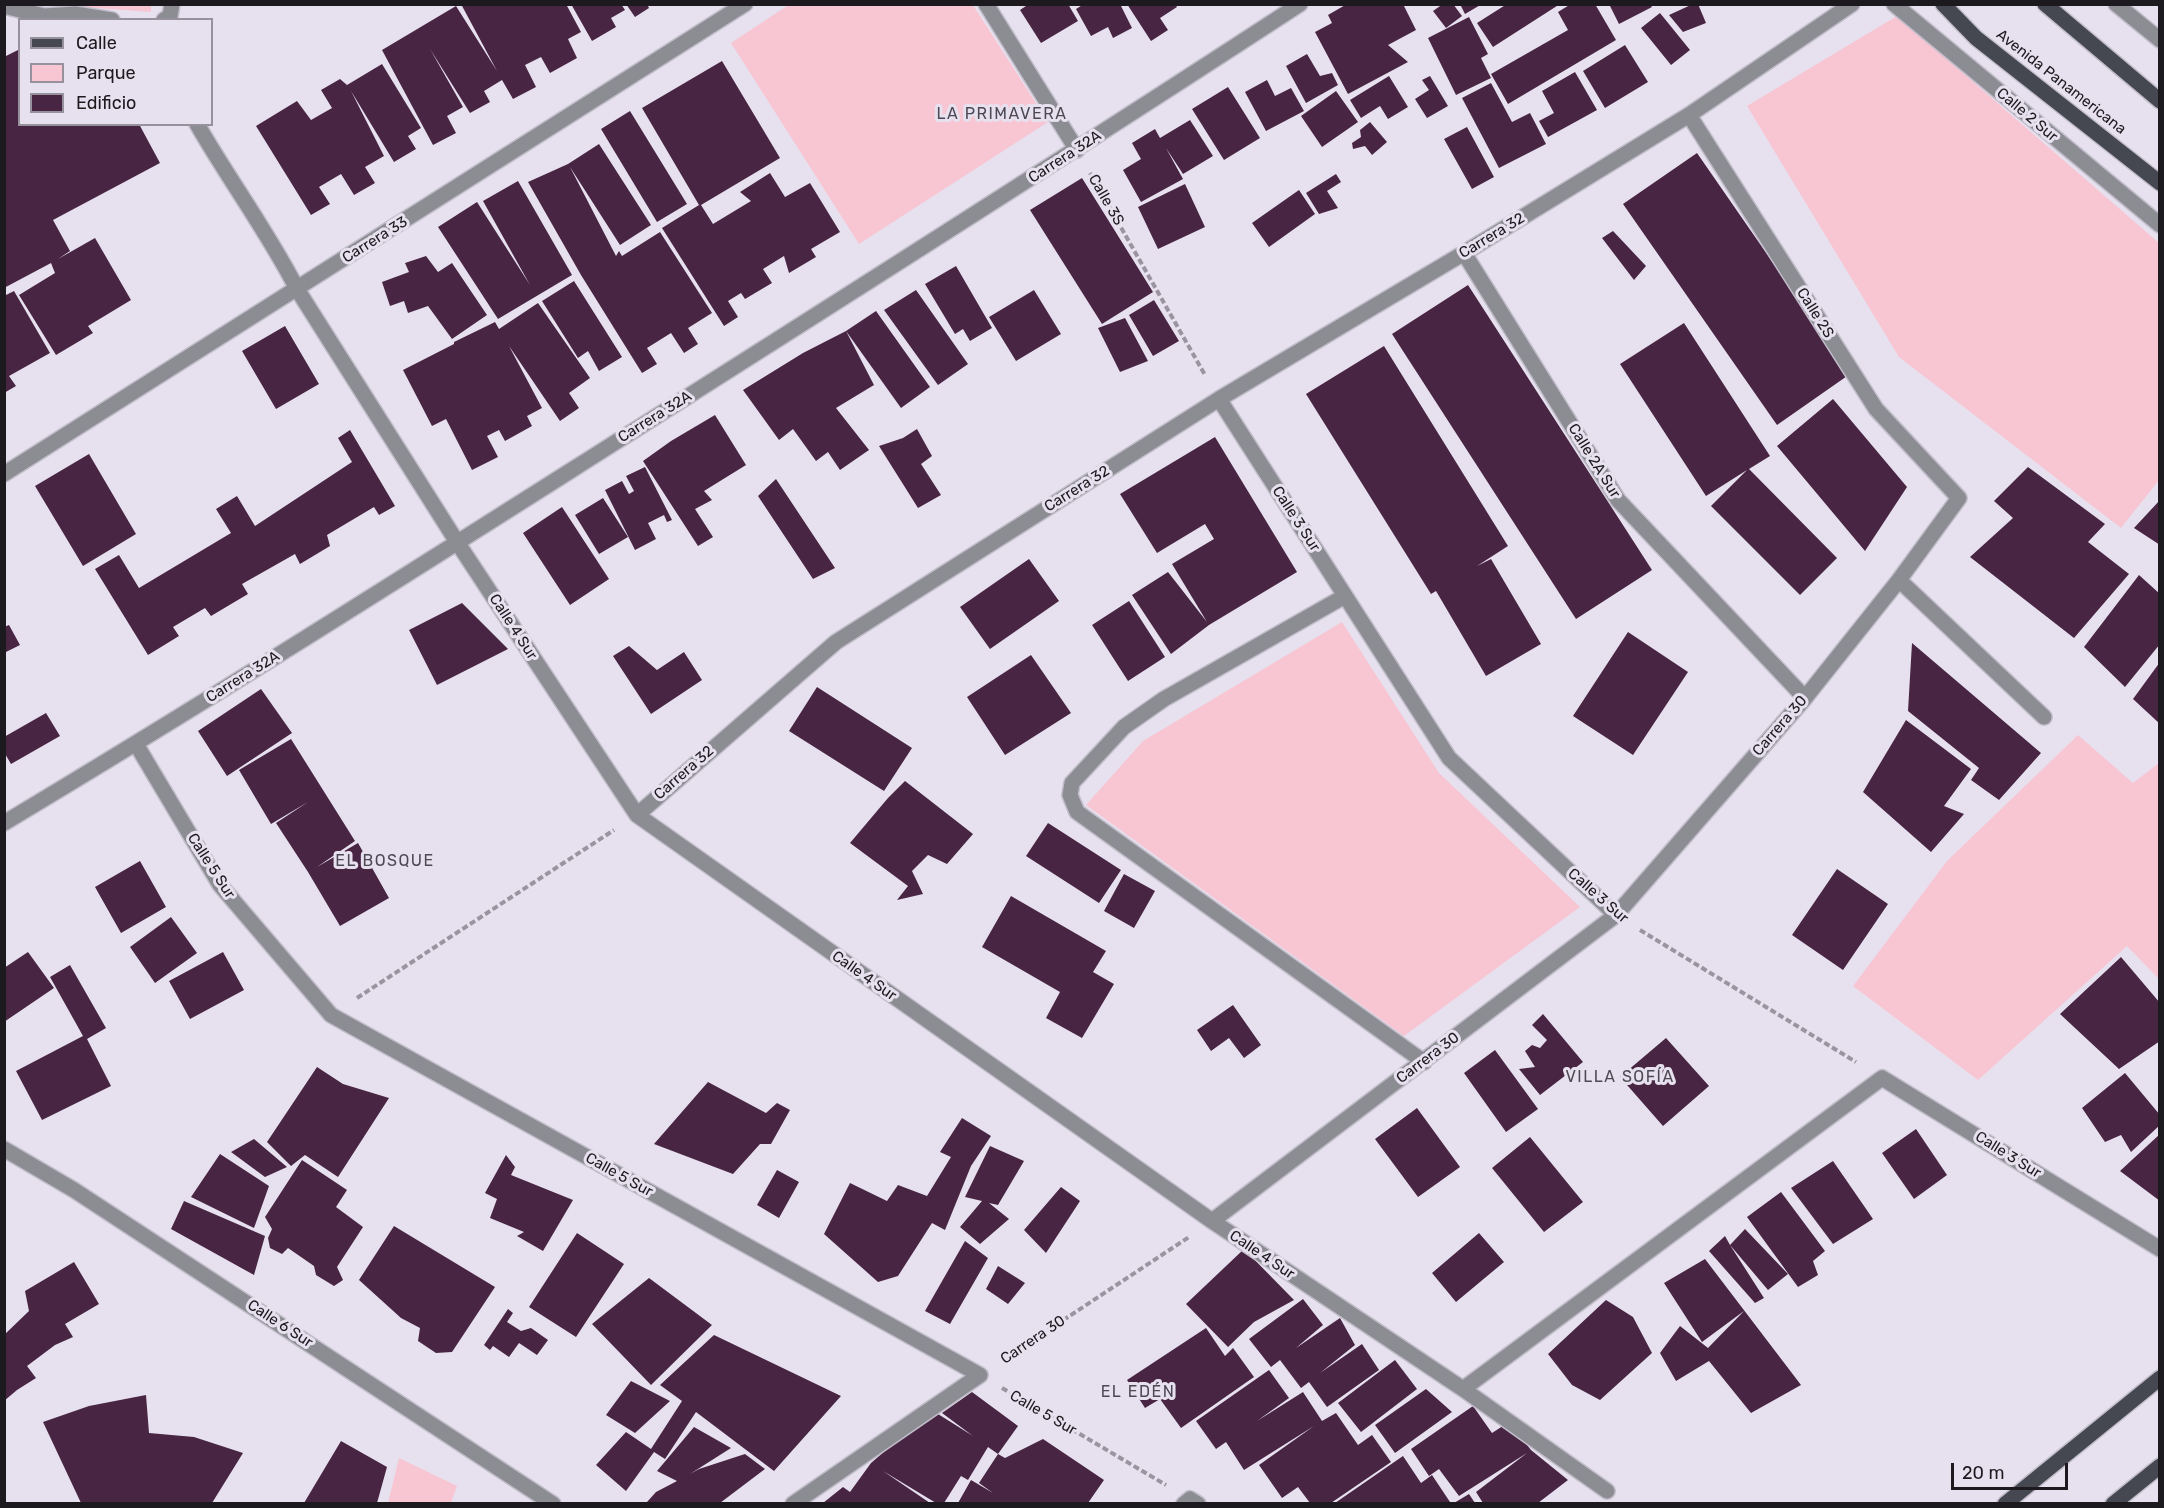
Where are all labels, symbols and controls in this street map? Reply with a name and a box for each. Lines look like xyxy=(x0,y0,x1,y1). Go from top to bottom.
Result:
legend xyxy=(18,18,213,126)
street label: Avenida Panamericana xyxy=(1993,26,2129,138)
text: Calle xyxy=(76,32,117,54)
text: Parque xyxy=(76,62,136,84)
street label: Calle 2 Sur xyxy=(1993,84,2061,146)
text: Edificio xyxy=(76,92,136,114)
district label: LA PRIMAVERA xyxy=(937,104,1067,124)
street label: Carrera 32A xyxy=(1025,127,1105,187)
street label: Calle 3S xyxy=(1084,171,1128,229)
street label: Carrera 32 xyxy=(1456,209,1528,263)
street label: Carrera 33 xyxy=(339,213,411,267)
street label: Calle 2S xyxy=(1793,285,1837,341)
street label: Carrera 32A xyxy=(615,387,695,447)
street label: Calle 2A Sur xyxy=(1564,421,1624,501)
street label: Carrera 32 xyxy=(1041,462,1113,516)
street label: Calle 3 Sur xyxy=(1268,483,1324,555)
street label: Calle 4 Sur xyxy=(485,591,541,663)
street label: Carrera 32A xyxy=(203,647,283,707)
street label: Carrera 30 xyxy=(1749,692,1811,760)
street label: Carrera 32 xyxy=(650,742,718,804)
street label: Calle 5 Sur xyxy=(183,830,239,902)
district label: EL BOSQUE xyxy=(335,851,435,871)
street label: Calle 3 Sur xyxy=(1564,865,1632,927)
street label: Calle 4 Sur xyxy=(828,947,900,1005)
street label: Carrera 30 xyxy=(1393,1029,1463,1087)
district label: VILLA SOFÍA xyxy=(1565,1067,1675,1087)
street label: Calle 3 Sur xyxy=(1972,1128,2044,1182)
street label: Calle 5 Sur xyxy=(582,1149,656,1201)
street label: Calle 4 Sur xyxy=(1226,1227,1298,1283)
street label: Calle 6 Sur xyxy=(244,1296,316,1352)
street label: Carrera 30 xyxy=(997,1312,1069,1368)
district label: EL EDÉN xyxy=(1101,1382,1175,1402)
street label: Calle 5 Sur xyxy=(1006,1387,1080,1439)
scale bar xyxy=(1954,1451,2071,1489)
text: 20 m xyxy=(1962,1462,2004,1484)

